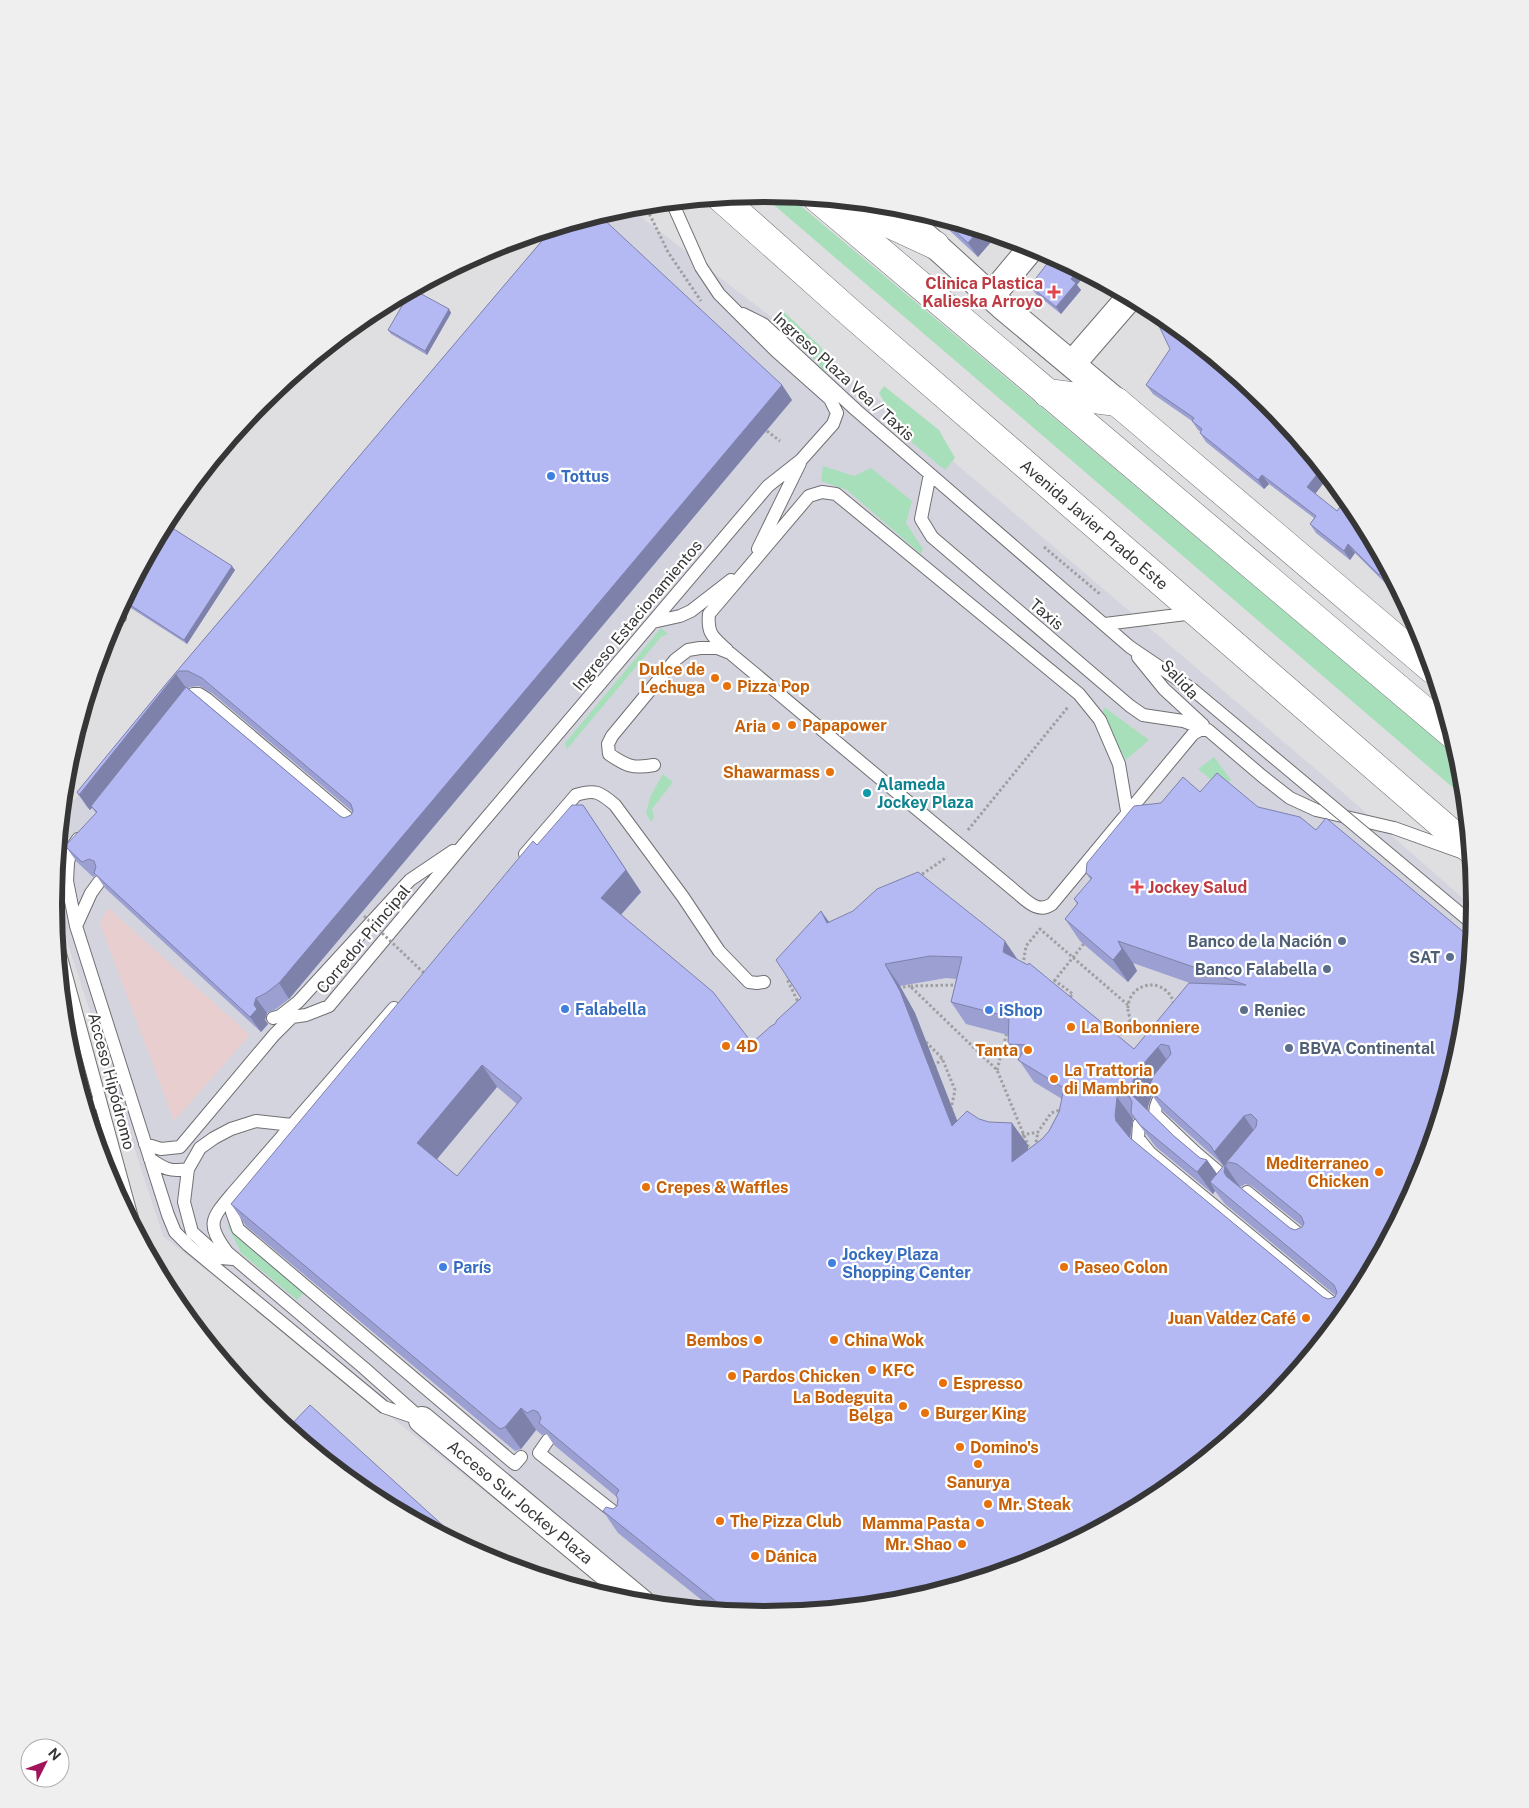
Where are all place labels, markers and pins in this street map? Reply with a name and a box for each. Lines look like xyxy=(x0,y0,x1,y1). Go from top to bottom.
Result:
place label: Clinica Plastica Kalieska Arroyo xyxy=(922,274,1043,311)
marker: Clinica Plastica Kalieska Arroyo xyxy=(1047,285,1061,299)
place label: Tottus xyxy=(561,467,609,486)
marker: Tottus xyxy=(545,470,557,482)
place label: Dulce de Lechuga xyxy=(639,660,705,697)
marker: Dulce de Lechuga xyxy=(709,672,721,684)
place label: Pizza Pop xyxy=(737,677,810,696)
marker: Pizza Pop xyxy=(721,680,733,692)
place label: Papapower xyxy=(802,716,887,735)
place label: Aria xyxy=(734,717,766,736)
marker: Papapower xyxy=(786,719,798,731)
marker: Aria xyxy=(770,720,782,732)
place label: Shawarmass xyxy=(723,763,820,782)
marker: Shawarmass xyxy=(824,766,836,778)
place label: Alameda Jockey Plaza xyxy=(877,775,974,812)
marker: Alameda Jockey Plaza xyxy=(861,787,873,799)
place label: Jockey Salud xyxy=(1148,878,1247,897)
marker: Jockey Salud xyxy=(1130,880,1144,894)
place label: Banco de la Nación xyxy=(1188,932,1332,951)
marker: Banco de la Nación xyxy=(1336,935,1348,947)
place label: SAT xyxy=(1409,948,1440,967)
marker: SAT xyxy=(1444,951,1456,963)
place label: Banco Falabella xyxy=(1195,960,1317,979)
marker: Banco Falabella xyxy=(1321,963,1333,975)
place label: Falabella xyxy=(575,1000,646,1019)
place label: iShop xyxy=(999,1001,1043,1020)
place label: Reniec xyxy=(1254,1001,1306,1020)
marker: Falabella xyxy=(559,1003,571,1015)
marker: iShop xyxy=(983,1004,995,1016)
marker: Reniec xyxy=(1238,1004,1250,1016)
place label: La Bonbonniere xyxy=(1081,1018,1200,1037)
marker: La Bonbonniere xyxy=(1065,1021,1077,1033)
place label: 4D xyxy=(736,1037,758,1056)
place label: BBVA Continental xyxy=(1299,1039,1435,1058)
marker: 4D xyxy=(720,1040,732,1052)
place label: Tanta xyxy=(975,1041,1018,1060)
marker: BBVA Continental xyxy=(1283,1042,1295,1054)
marker: Tanta xyxy=(1022,1044,1034,1056)
place label: La Trattoria di Mambrino xyxy=(1064,1061,1159,1098)
marker: La Trattoria di Mambrino xyxy=(1048,1073,1060,1085)
place label: Mediterraneo Chicken xyxy=(1266,1154,1369,1191)
marker: Mediterraneo Chicken xyxy=(1373,1166,1385,1178)
place label: Crepes & Waffles xyxy=(656,1178,789,1197)
marker: Crepes & Waffles xyxy=(640,1181,652,1193)
place label: Jockey Plaza Shopping Center xyxy=(842,1245,971,1282)
marker: Jockey Plaza Shopping Center xyxy=(826,1257,838,1269)
place label: París xyxy=(453,1258,492,1277)
place label: Paseo Colon xyxy=(1074,1258,1168,1277)
marker: París xyxy=(437,1261,449,1273)
marker: Paseo Colon xyxy=(1058,1261,1070,1273)
place label: Juan Valdez Café xyxy=(1168,1309,1296,1328)
marker: Juan Valdez Café xyxy=(1300,1312,1312,1324)
place label: Bembos xyxy=(686,1331,748,1350)
place label: China Wok xyxy=(844,1331,924,1350)
marker: Bembos xyxy=(752,1334,764,1346)
marker: China Wok xyxy=(828,1334,840,1346)
place label: KFC xyxy=(882,1361,915,1380)
marker: KFC xyxy=(866,1364,878,1376)
place label: Pardos Chicken xyxy=(742,1367,860,1386)
marker: Pardos Chicken xyxy=(726,1370,738,1382)
place label: Espresso xyxy=(953,1374,1023,1393)
marker: Espresso xyxy=(937,1377,949,1389)
place label: La Bodeguita Belga xyxy=(793,1388,893,1425)
marker: La Bodeguita Belga xyxy=(897,1400,909,1412)
place label: Burger King xyxy=(935,1404,1027,1423)
marker: Burger King xyxy=(919,1407,931,1419)
place label: Domino's xyxy=(970,1438,1039,1457)
marker: Domino's xyxy=(954,1441,966,1453)
marker: Sanurya xyxy=(972,1458,984,1470)
place label: Sanurya xyxy=(946,1473,1010,1492)
place label: Mr. Steak xyxy=(998,1495,1071,1514)
marker: Mr. Steak xyxy=(982,1498,994,1510)
place label: The Pizza Club xyxy=(730,1512,842,1531)
place label: Mamma Pasta xyxy=(862,1514,970,1533)
marker: The Pizza Club xyxy=(714,1515,726,1527)
marker: Mamma Pasta xyxy=(974,1517,986,1529)
place label: Mr. Shao xyxy=(885,1535,952,1554)
marker: Mr. Shao xyxy=(956,1538,968,1550)
place label: Dánica xyxy=(765,1547,817,1566)
marker: Dánica xyxy=(749,1550,761,1562)

